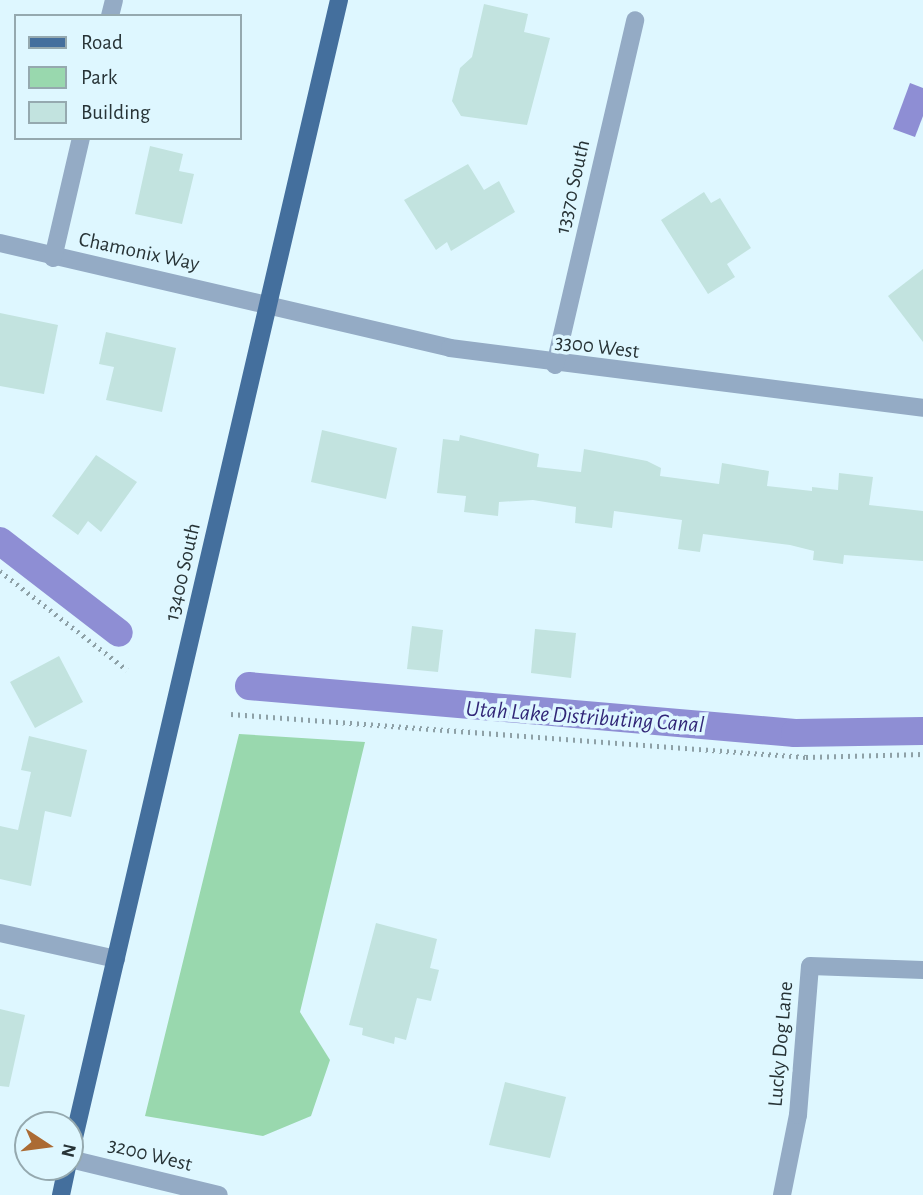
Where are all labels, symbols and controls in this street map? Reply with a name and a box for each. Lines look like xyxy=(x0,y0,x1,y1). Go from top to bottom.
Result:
legend xyxy=(14,14,242,140)
text: Road xyxy=(81,32,123,53)
text: Park xyxy=(81,67,117,88)
text: Building xyxy=(81,102,150,123)
street label: 13370 South xyxy=(550,137,596,237)
street label: Chamonix Way xyxy=(76,227,202,277)
street label: 3300 West xyxy=(553,329,641,365)
street label: 13400 South xyxy=(160,521,206,623)
water label: Utah Lake Distributing Canal xyxy=(465,696,705,740)
street label: Lucky Dog Lane xyxy=(763,980,799,1108)
north arrow xyxy=(14,1111,84,1181)
street label: 3200 West xyxy=(105,1132,195,1178)
text: N xyxy=(57,1142,79,1159)

